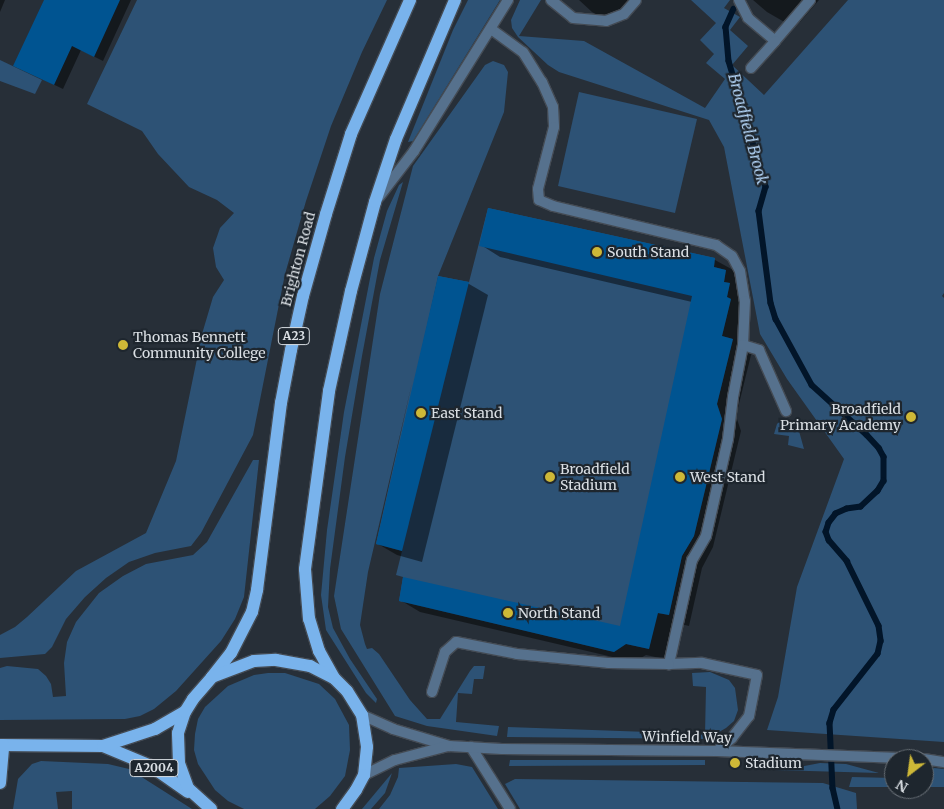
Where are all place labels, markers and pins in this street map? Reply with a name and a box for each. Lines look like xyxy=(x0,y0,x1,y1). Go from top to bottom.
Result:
place label: South Stand xyxy=(607,244,689,260)
marker: South Stand xyxy=(591,246,603,258)
place label: Thomas Bennett Community College xyxy=(133,329,266,362)
marker: Thomas Bennett Community College xyxy=(117,339,129,351)
place label: Broadfield Primary Academy xyxy=(780,401,901,434)
place label: East Stand xyxy=(431,405,503,421)
marker: East Stand xyxy=(415,407,427,419)
marker: Broadfield Primary Academy xyxy=(905,411,917,423)
place label: Broadfield Stadium xyxy=(560,461,630,494)
place label: West Stand xyxy=(690,469,765,485)
marker: Broadfield Stadium xyxy=(544,471,556,483)
marker: West Stand xyxy=(674,471,686,483)
place label: North Stand xyxy=(518,605,600,621)
marker: North Stand xyxy=(502,607,514,619)
place label: Stadium xyxy=(745,755,802,771)
marker: Stadium xyxy=(729,757,741,769)

